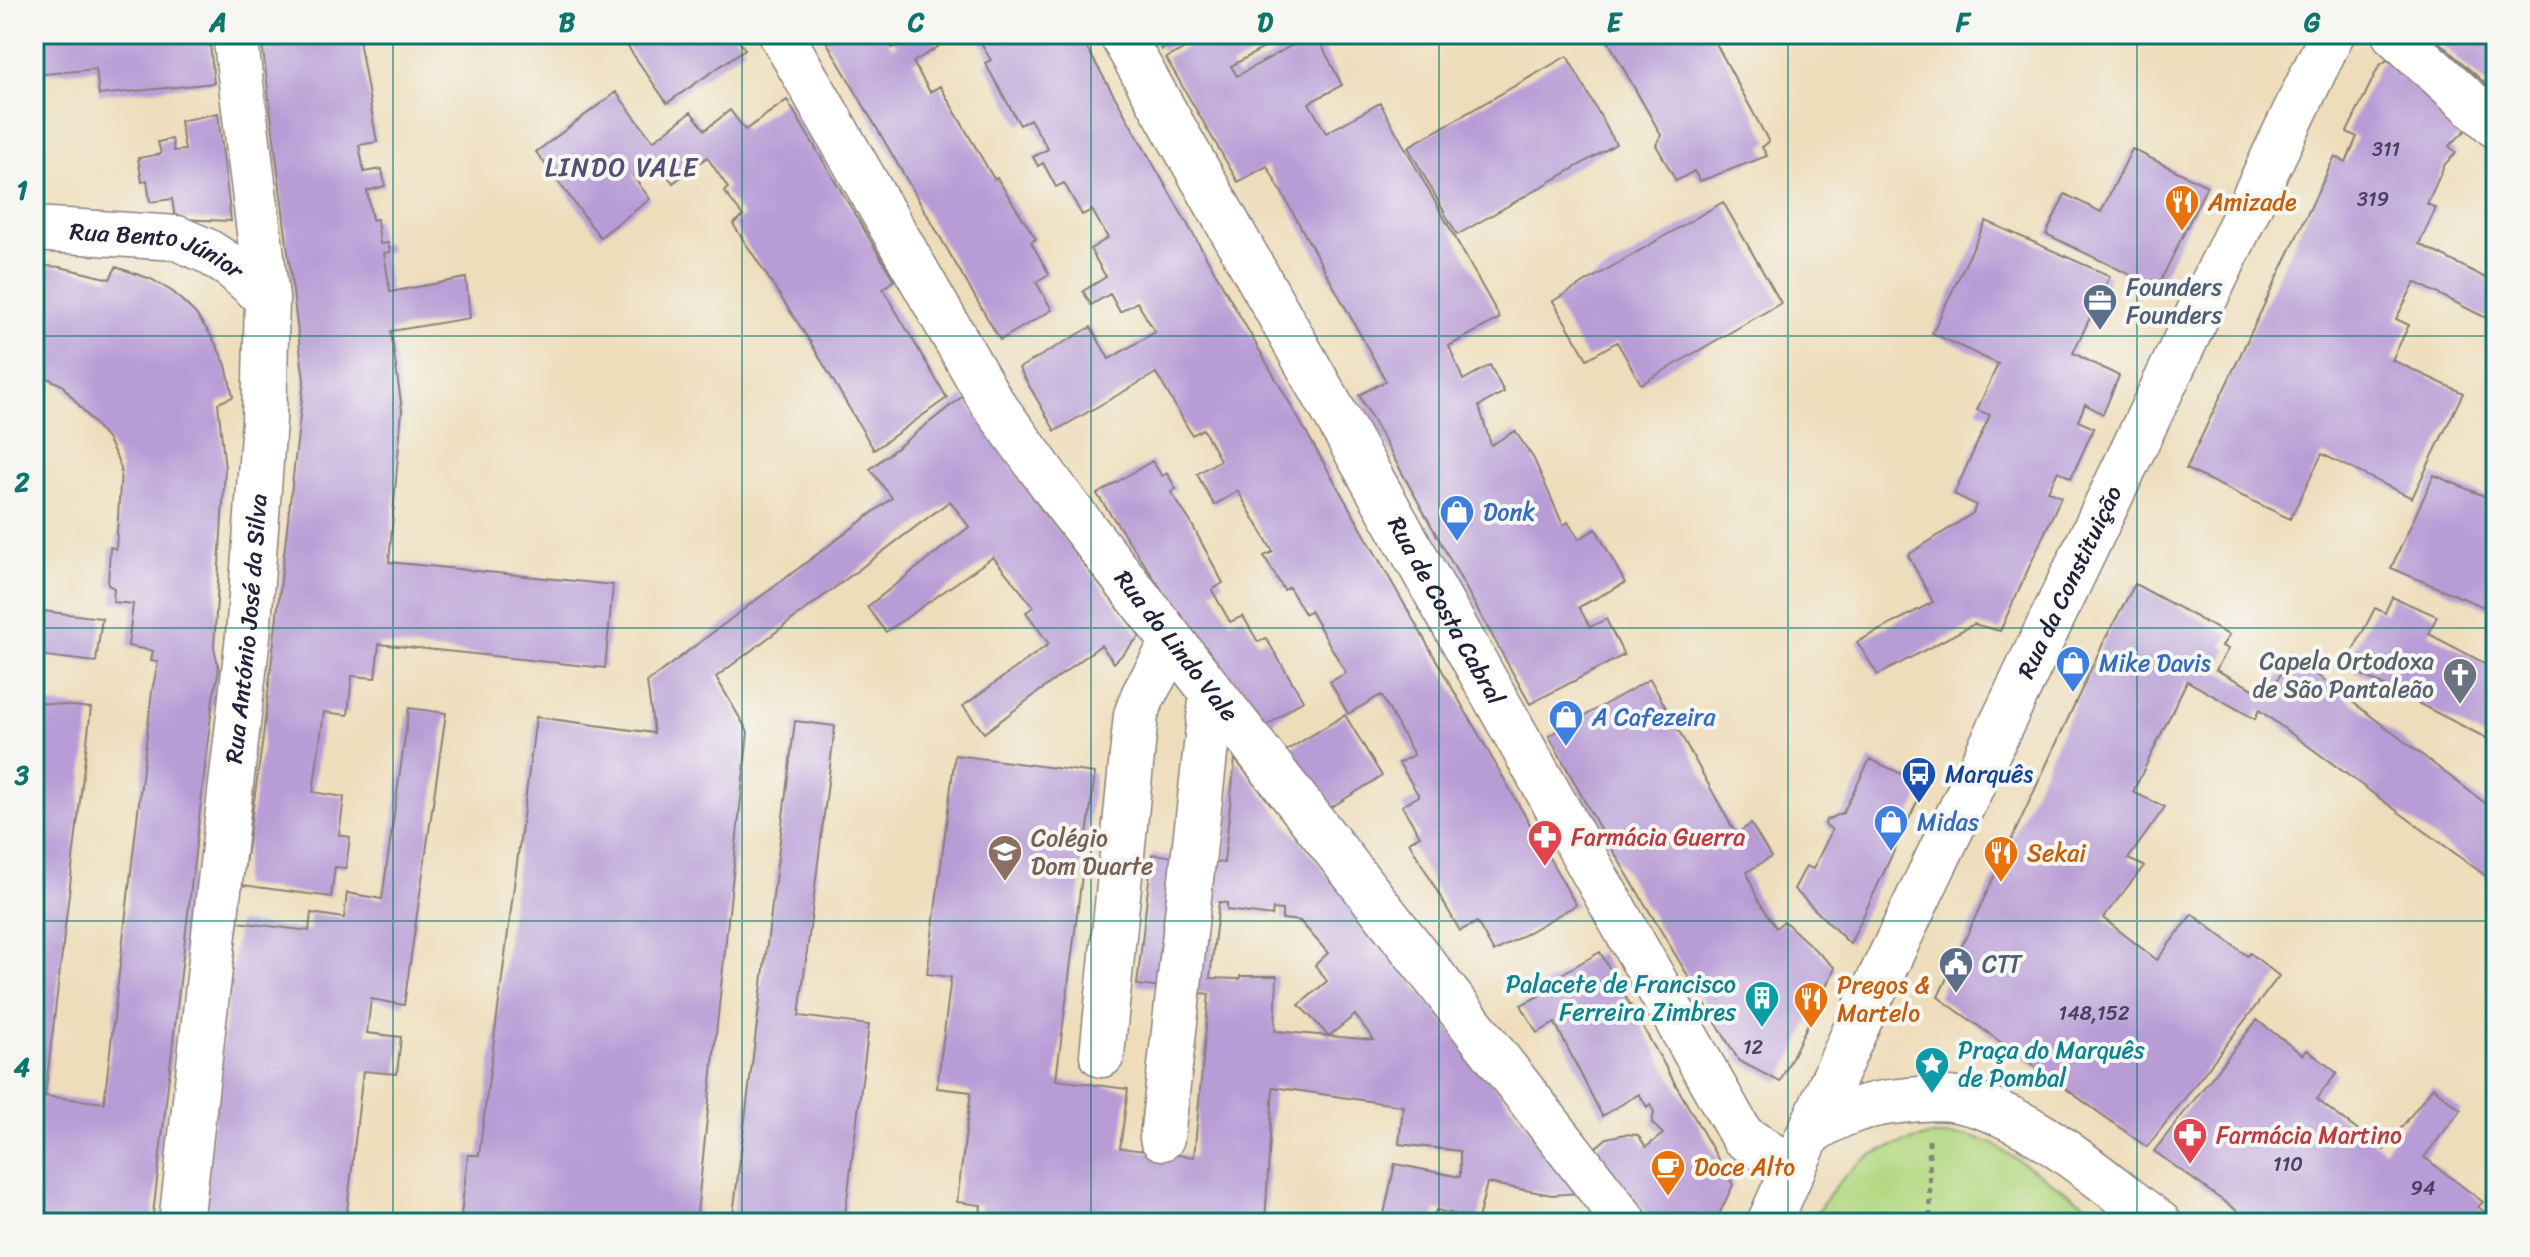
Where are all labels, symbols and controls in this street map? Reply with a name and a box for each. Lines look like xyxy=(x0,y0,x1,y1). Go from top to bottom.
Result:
text: A xyxy=(208,0,227,45)
text: B xyxy=(559,0,576,45)
text: C xyxy=(907,0,925,45)
text: D xyxy=(1257,0,1273,45)
text: E xyxy=(1607,0,1624,45)
text: F xyxy=(1955,0,1972,45)
text: G xyxy=(2304,0,2321,45)
house number: 311 xyxy=(2372,132,2400,167)
district label: LINDO VALE xyxy=(545,144,699,190)
text: 1 xyxy=(16,167,28,213)
place label: Amizade xyxy=(2207,181,2297,223)
house number: 319 xyxy=(2357,182,2389,217)
restaurant icon: Amizade xyxy=(2163,183,2201,233)
street label: Rua Bento Júnior xyxy=(69,210,255,291)
place label: Founders Founders xyxy=(2126,266,2223,336)
office icon: Founders Founders xyxy=(2081,282,2119,332)
text: 2 xyxy=(13,459,30,505)
street label: Rua da Constituição xyxy=(2005,478,2134,686)
place label: Donk xyxy=(1483,491,1535,533)
street label: Rua António José da Silva xyxy=(213,492,280,766)
shop icon: Donk xyxy=(1438,493,1476,543)
street label: Rua de Costa Cabral xyxy=(1376,508,1517,714)
street label: Rua do Lindo Vale xyxy=(1103,561,1249,731)
place label: Capela Ortodoxa de São Pantaleão xyxy=(2253,640,2434,710)
place label: Mike Davis xyxy=(2099,642,2211,684)
shop icon: Mike Davis xyxy=(2054,644,2092,694)
church icon: Capela Ortodoxa de São Pantaleão xyxy=(2441,656,2479,706)
place label: A Cafezeira xyxy=(1591,696,1716,738)
shop icon: A Cafezeira xyxy=(1547,698,1585,748)
text: 3 xyxy=(14,752,30,798)
place label: Marquês xyxy=(1945,753,2033,795)
bus stop icon: Marquês xyxy=(1900,755,1938,805)
place label: Midas xyxy=(1917,801,1979,843)
shop icon: Midas xyxy=(1872,803,1910,853)
place label: Farmácia Guerra xyxy=(1571,816,1745,858)
place label: Colégio Dom Duarte xyxy=(1031,817,1153,887)
pharmacy icon: Farmácia Guerra xyxy=(1526,818,1564,868)
place label: Sekai xyxy=(2027,832,2086,874)
school or university icon: Colégio Dom Duarte xyxy=(986,833,1024,883)
restaurant icon: Sekai xyxy=(1982,834,2020,884)
place label: CTT xyxy=(1982,943,2024,985)
public building icon: CTT xyxy=(1937,945,1975,995)
place label: Palacete de Francisco Ferreira Zimbres xyxy=(1506,963,1737,1033)
place label: Pregos & Martelo xyxy=(1837,964,1929,1034)
building icon: Palacete de Francisco Ferreira Zimbres xyxy=(1743,979,1781,1029)
restaurant icon: Pregos & Martelo xyxy=(1792,980,1830,1030)
house number: 148,152 xyxy=(2059,996,2130,1031)
place label: Praça do Marquês de Pombal xyxy=(1958,1029,2145,1099)
house number: 12 xyxy=(1743,1030,1764,1065)
text: 4 xyxy=(14,1044,30,1090)
place icon: Praça do Marquês de Pombal xyxy=(1913,1045,1951,1095)
place label: Farmácia Martino xyxy=(2216,1114,2402,1156)
pharmacy icon: Farmácia Martino xyxy=(2171,1116,2209,1166)
place label: Doce Alto xyxy=(1694,1146,1795,1188)
house number: 110 xyxy=(2273,1147,2303,1182)
cafe icon: Doce Alto xyxy=(1649,1148,1687,1198)
house number: 94 xyxy=(2411,1171,2435,1206)

